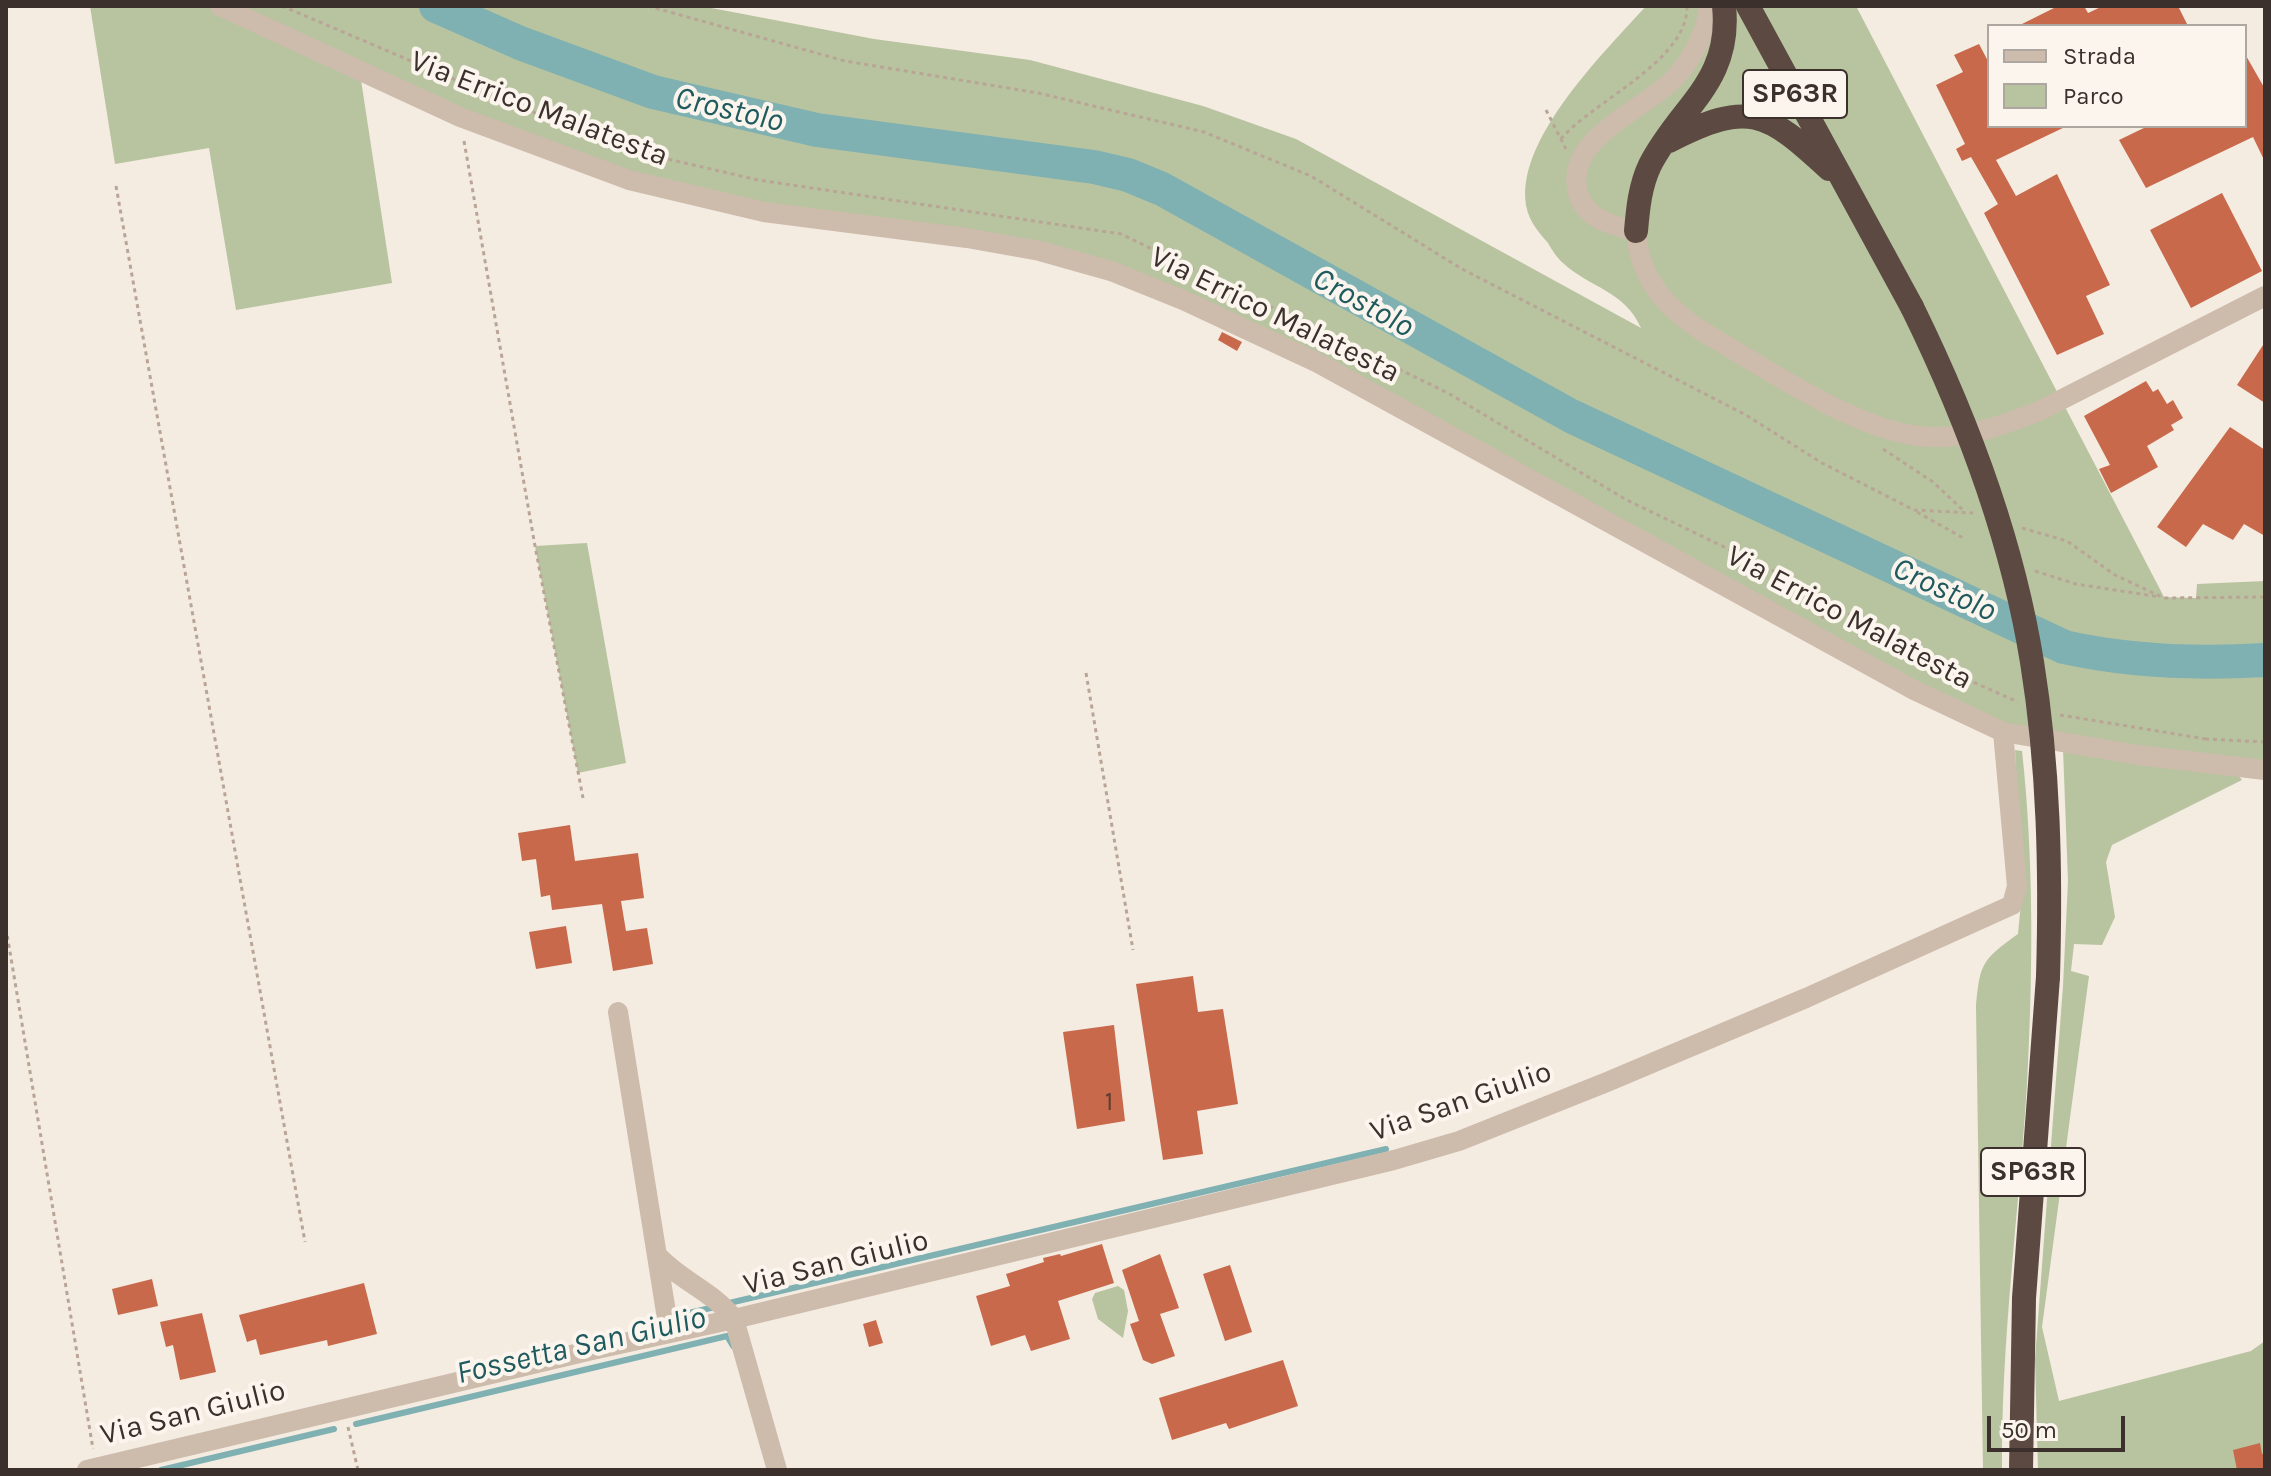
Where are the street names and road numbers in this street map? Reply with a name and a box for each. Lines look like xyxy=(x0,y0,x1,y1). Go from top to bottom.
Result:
street label: Via Errico Malatesta xyxy=(405,43,673,175)
road number: SP63R xyxy=(1743,70,1847,118)
street label: Via Errico Malatesta xyxy=(1144,239,1406,391)
street label: Via Errico Malatesta xyxy=(1720,538,1978,698)
street label: Via San Giulio xyxy=(1366,1054,1556,1150)
road number: SP63R xyxy=(1981,1148,2085,1196)
street label: Via San Giulio xyxy=(740,1223,932,1303)
street label: Via San Giulio xyxy=(97,1373,289,1453)

